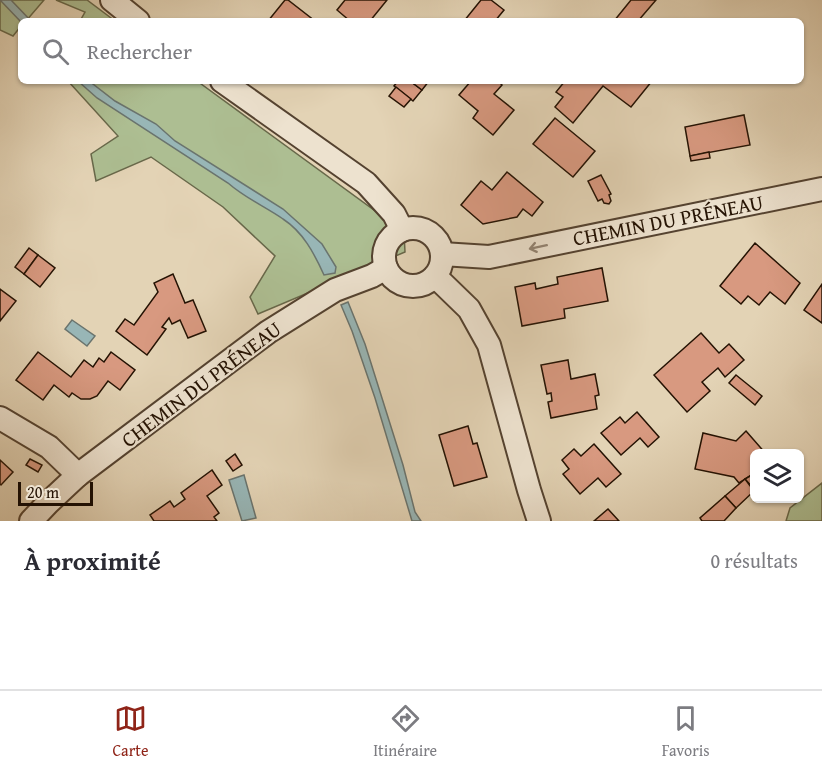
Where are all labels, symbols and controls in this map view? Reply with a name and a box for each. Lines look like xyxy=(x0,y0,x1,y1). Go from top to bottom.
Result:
search box xyxy=(18,18,804,84)
icon: search xyxy=(39,35,72,68)
text: Rechercher xyxy=(87,35,192,67)
street label: CHEMIN DU PRÉNEAU xyxy=(570,186,766,254)
one-way arrow xyxy=(529,241,548,253)
street label: CHEMIN DU PRÉNEAU xyxy=(114,313,288,455)
map controls xyxy=(750,449,804,503)
button: layers xyxy=(750,449,804,503)
scale bar xyxy=(18,479,93,507)
text: 20 m xyxy=(27,480,59,504)
text: À proximité xyxy=(24,541,161,580)
text: 0 résultats xyxy=(710,546,798,575)
tab: Carte xyxy=(112,702,148,762)
tab: Itinéraire xyxy=(373,702,437,762)
tab: Favoris xyxy=(662,702,710,762)

